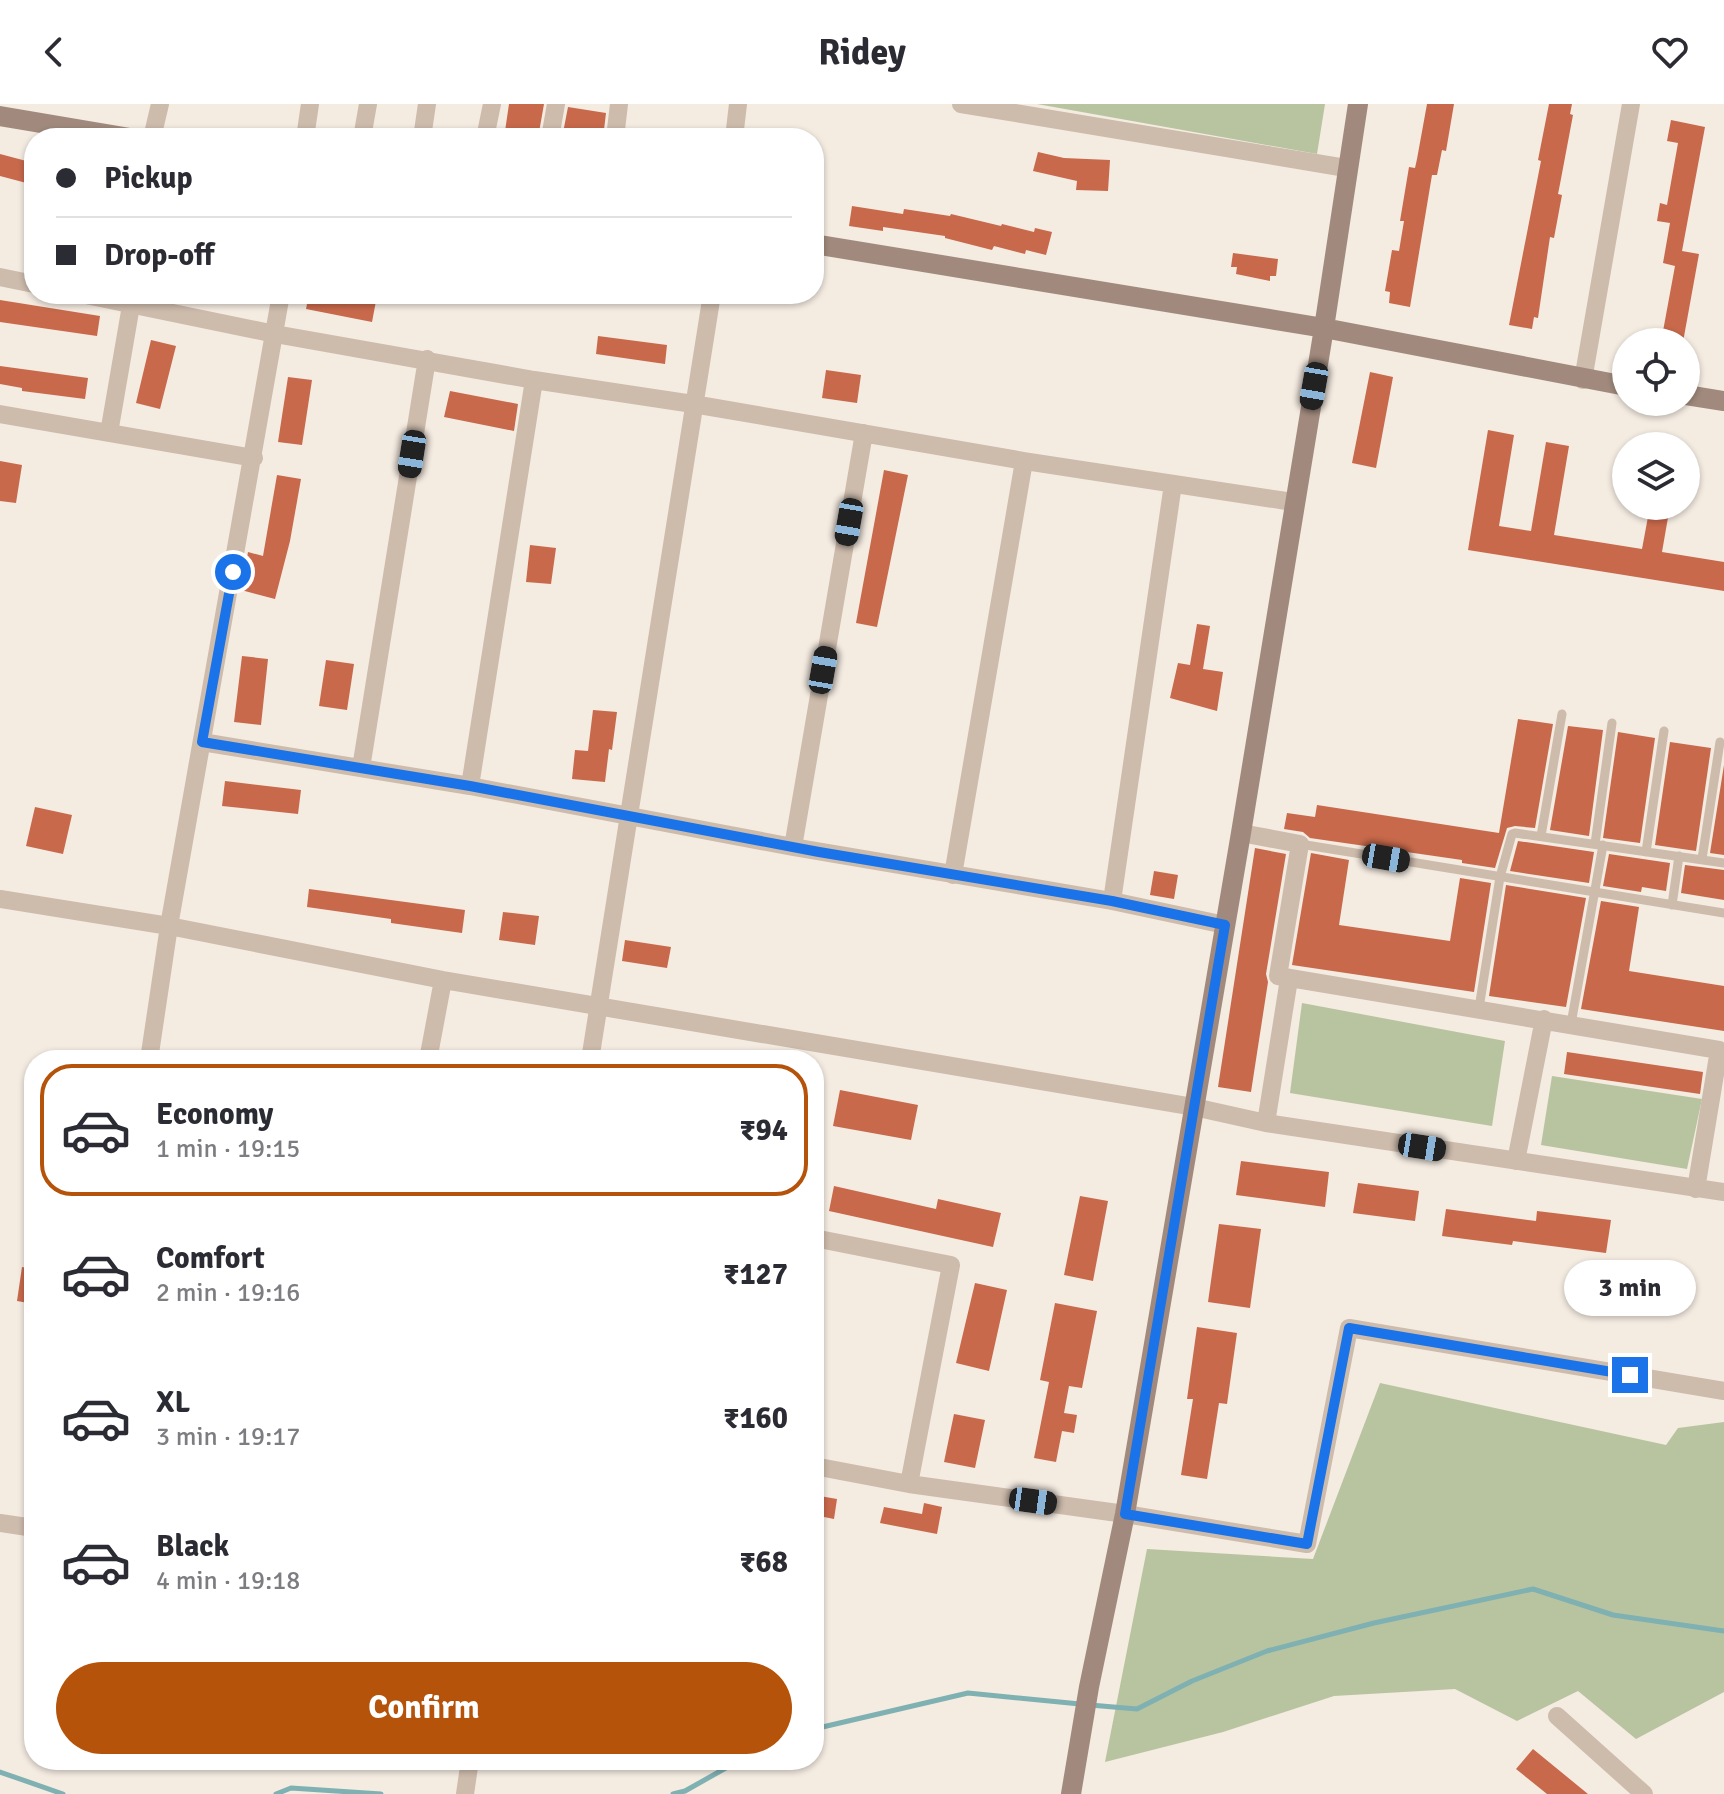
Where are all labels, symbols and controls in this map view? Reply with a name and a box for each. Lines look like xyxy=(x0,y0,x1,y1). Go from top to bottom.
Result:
icon: back xyxy=(32,30,76,74)
text: Ridey xyxy=(818,30,906,75)
icon: heart xyxy=(1648,30,1692,74)
text: Pickup xyxy=(104,160,193,197)
text: Drop-off xyxy=(104,237,214,274)
map controls xyxy=(1612,328,1700,520)
button: locate xyxy=(1612,328,1700,416)
car xyxy=(1298,360,1330,412)
car xyxy=(396,428,428,480)
button: layers xyxy=(1612,432,1700,520)
car xyxy=(833,496,865,548)
route start xyxy=(215,554,251,590)
car xyxy=(807,644,839,696)
car xyxy=(1360,842,1412,874)
icon: car xyxy=(60,1094,132,1166)
text: Economy xyxy=(156,1096,273,1133)
text: ₹94 xyxy=(739,1112,788,1149)
car xyxy=(1396,1131,1448,1163)
text: 1 min · 19:15 xyxy=(156,1133,300,1165)
icon: car xyxy=(60,1238,132,1310)
text: Comfort xyxy=(156,1240,265,1277)
text: ₹127 xyxy=(723,1256,788,1293)
callout: 3 min xyxy=(1564,1259,1696,1315)
text: 3 min xyxy=(1599,1272,1661,1304)
text: 2 min · 19:16 xyxy=(156,1277,300,1309)
route end xyxy=(1612,1357,1648,1393)
icon: car xyxy=(60,1382,132,1454)
text: XL xyxy=(156,1384,190,1421)
text: ₹160 xyxy=(723,1400,788,1437)
text: 3 min · 19:17 xyxy=(156,1421,300,1453)
car xyxy=(1008,1486,1058,1516)
icon: car xyxy=(60,1526,132,1598)
text: Black xyxy=(156,1528,229,1565)
text: ₹68 xyxy=(739,1544,788,1581)
text: 4 min · 19:18 xyxy=(156,1565,300,1597)
button: Confirm xyxy=(56,1662,792,1754)

